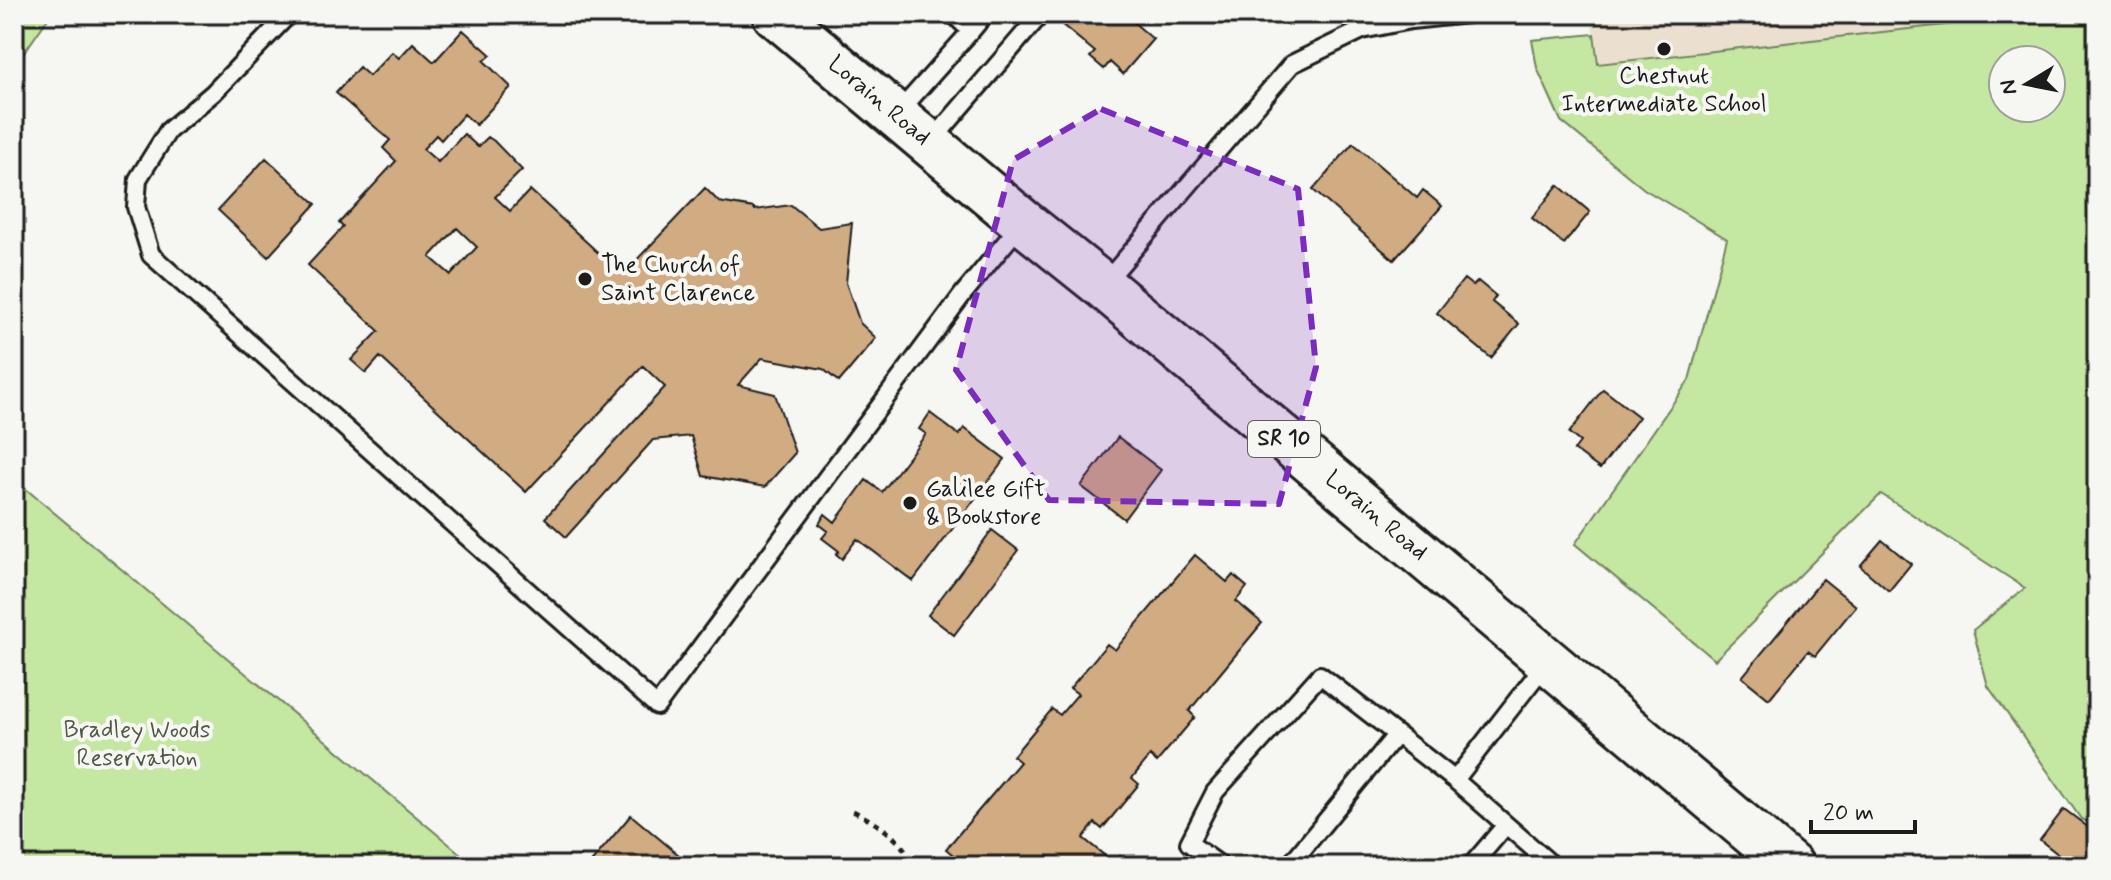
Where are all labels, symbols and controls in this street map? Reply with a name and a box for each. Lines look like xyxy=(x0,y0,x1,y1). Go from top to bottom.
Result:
marker: Chestnut Intermediate School xyxy=(1655,40,1673,58)
north arrow xyxy=(1987,44,2067,124)
street label: Lorain Road xyxy=(821,49,937,153)
place label: Chestnut Intermediate School xyxy=(1561,61,1767,120)
text: N xyxy=(1994,77,2024,97)
place label: The Church of Saint Clarence xyxy=(601,250,755,309)
marker: The Church of Saint Clarence xyxy=(576,270,594,288)
road number: SR 10 xyxy=(1248,421,1320,457)
street label: Lorain Road xyxy=(1318,464,1434,568)
place label: Galilee Gift & Bookstore xyxy=(926,474,1046,533)
marker: Galilee Gift & Bookstore xyxy=(901,494,919,512)
park label: Bradley Woods Reservation xyxy=(64,715,211,774)
scale bar xyxy=(1811,784,1915,834)
text: 20 m xyxy=(1823,798,1874,829)

